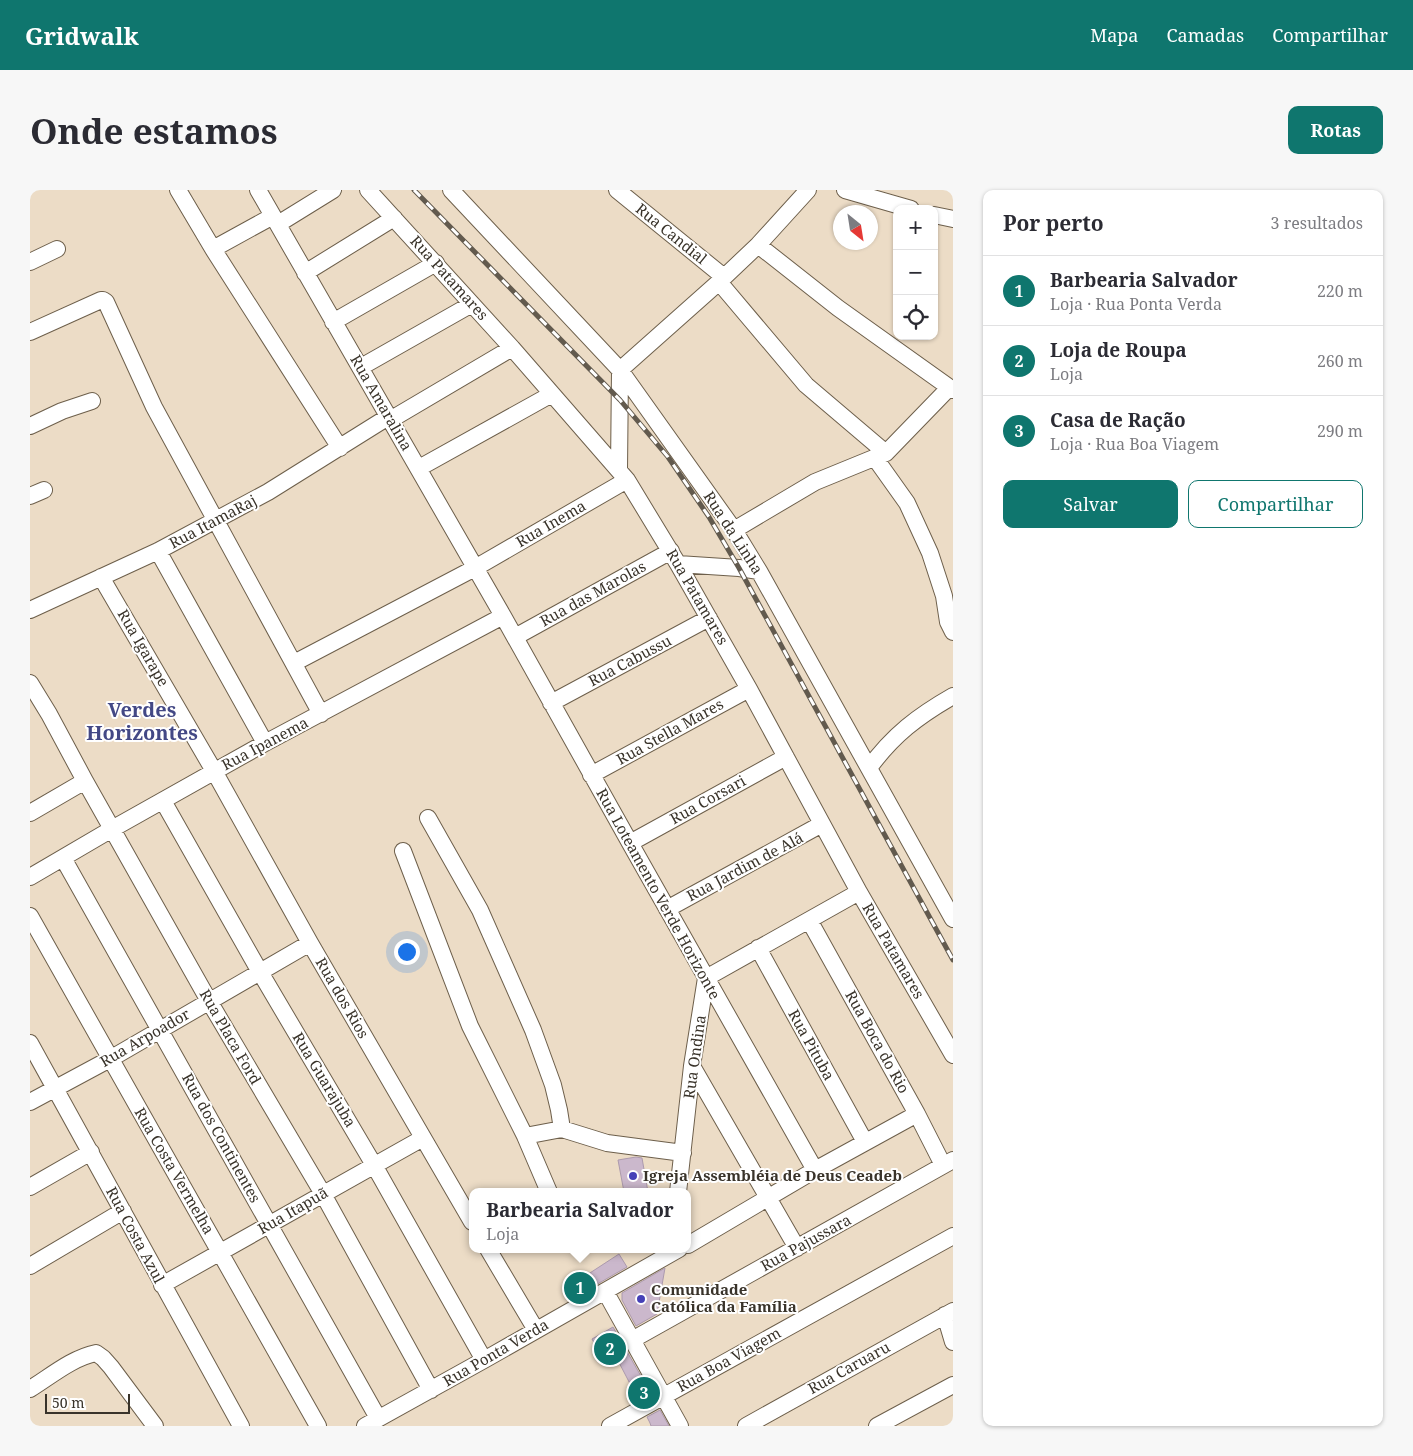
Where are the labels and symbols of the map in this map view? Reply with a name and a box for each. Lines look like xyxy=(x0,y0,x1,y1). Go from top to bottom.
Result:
street label: Rua Candial xyxy=(632,198,712,268)
north arrow xyxy=(833,205,878,250)
street label: Rua Patamares xyxy=(406,231,493,324)
street label: Rua Amaralina xyxy=(346,351,417,454)
street label: Rua da Linha xyxy=(700,487,768,578)
street label: Rua ItamaRaj xyxy=(165,490,260,553)
street label: Rua Inema xyxy=(512,495,589,551)
street label: Rua Patamares xyxy=(662,545,733,648)
street label: Rua das Marolas xyxy=(536,556,649,631)
street label: Rua Igarape xyxy=(114,605,174,690)
street label: Rua Cabussu xyxy=(585,630,675,690)
street label: Rua Stella Mares xyxy=(613,693,727,769)
district label: Verdes Horizontes xyxy=(86,696,198,746)
street label: Rua Ipanema xyxy=(218,712,311,774)
street label: Rua Corsari xyxy=(666,770,749,828)
street label: Rua Loteamento Verde Horizonte xyxy=(592,784,725,1003)
street label: Rua Jardim de Alá xyxy=(683,827,806,905)
street label: Rua Patamares xyxy=(858,899,929,1002)
your location xyxy=(394,939,420,965)
street label: Rua dos Rios xyxy=(312,953,374,1042)
street label: Rua Placa Ford xyxy=(196,985,266,1088)
street label: Rua Boca do Rio xyxy=(841,986,914,1097)
street label: Rua Arpoador xyxy=(96,1003,193,1071)
street label: Rua Pituba xyxy=(784,1006,840,1083)
street label: Rua Ondina xyxy=(678,1014,710,1100)
street label: Rua Guarajuba xyxy=(289,1028,361,1131)
street label: Rua dos Continentes xyxy=(178,1069,266,1206)
street label: Rua Costa Vermelha xyxy=(130,1104,219,1237)
place label: Igreja Assembléia de Deus Ceadeb xyxy=(643,1165,902,1185)
marker: Igreja Assembléia de Deus Ceadeb xyxy=(627,1170,639,1182)
street label: Rua Itapuã xyxy=(254,1182,331,1238)
street label: Rua Costa Azul xyxy=(102,1183,170,1286)
street label: Rua Pajussara xyxy=(757,1209,854,1275)
pin: 1 xyxy=(564,1269,596,1307)
place label: Comunidade Católica da Família xyxy=(651,1279,797,1316)
marker: Comunidade Católica da Família xyxy=(635,1293,647,1305)
street label: Rua Ponta Verda xyxy=(439,1314,552,1390)
street label: Rua Boa Viagem xyxy=(673,1322,784,1396)
pin: 2 xyxy=(594,1330,626,1368)
street label: Rua Caruaru xyxy=(804,1336,894,1398)
pin: 3 xyxy=(628,1374,660,1412)
scale bar xyxy=(45,1391,130,1414)

